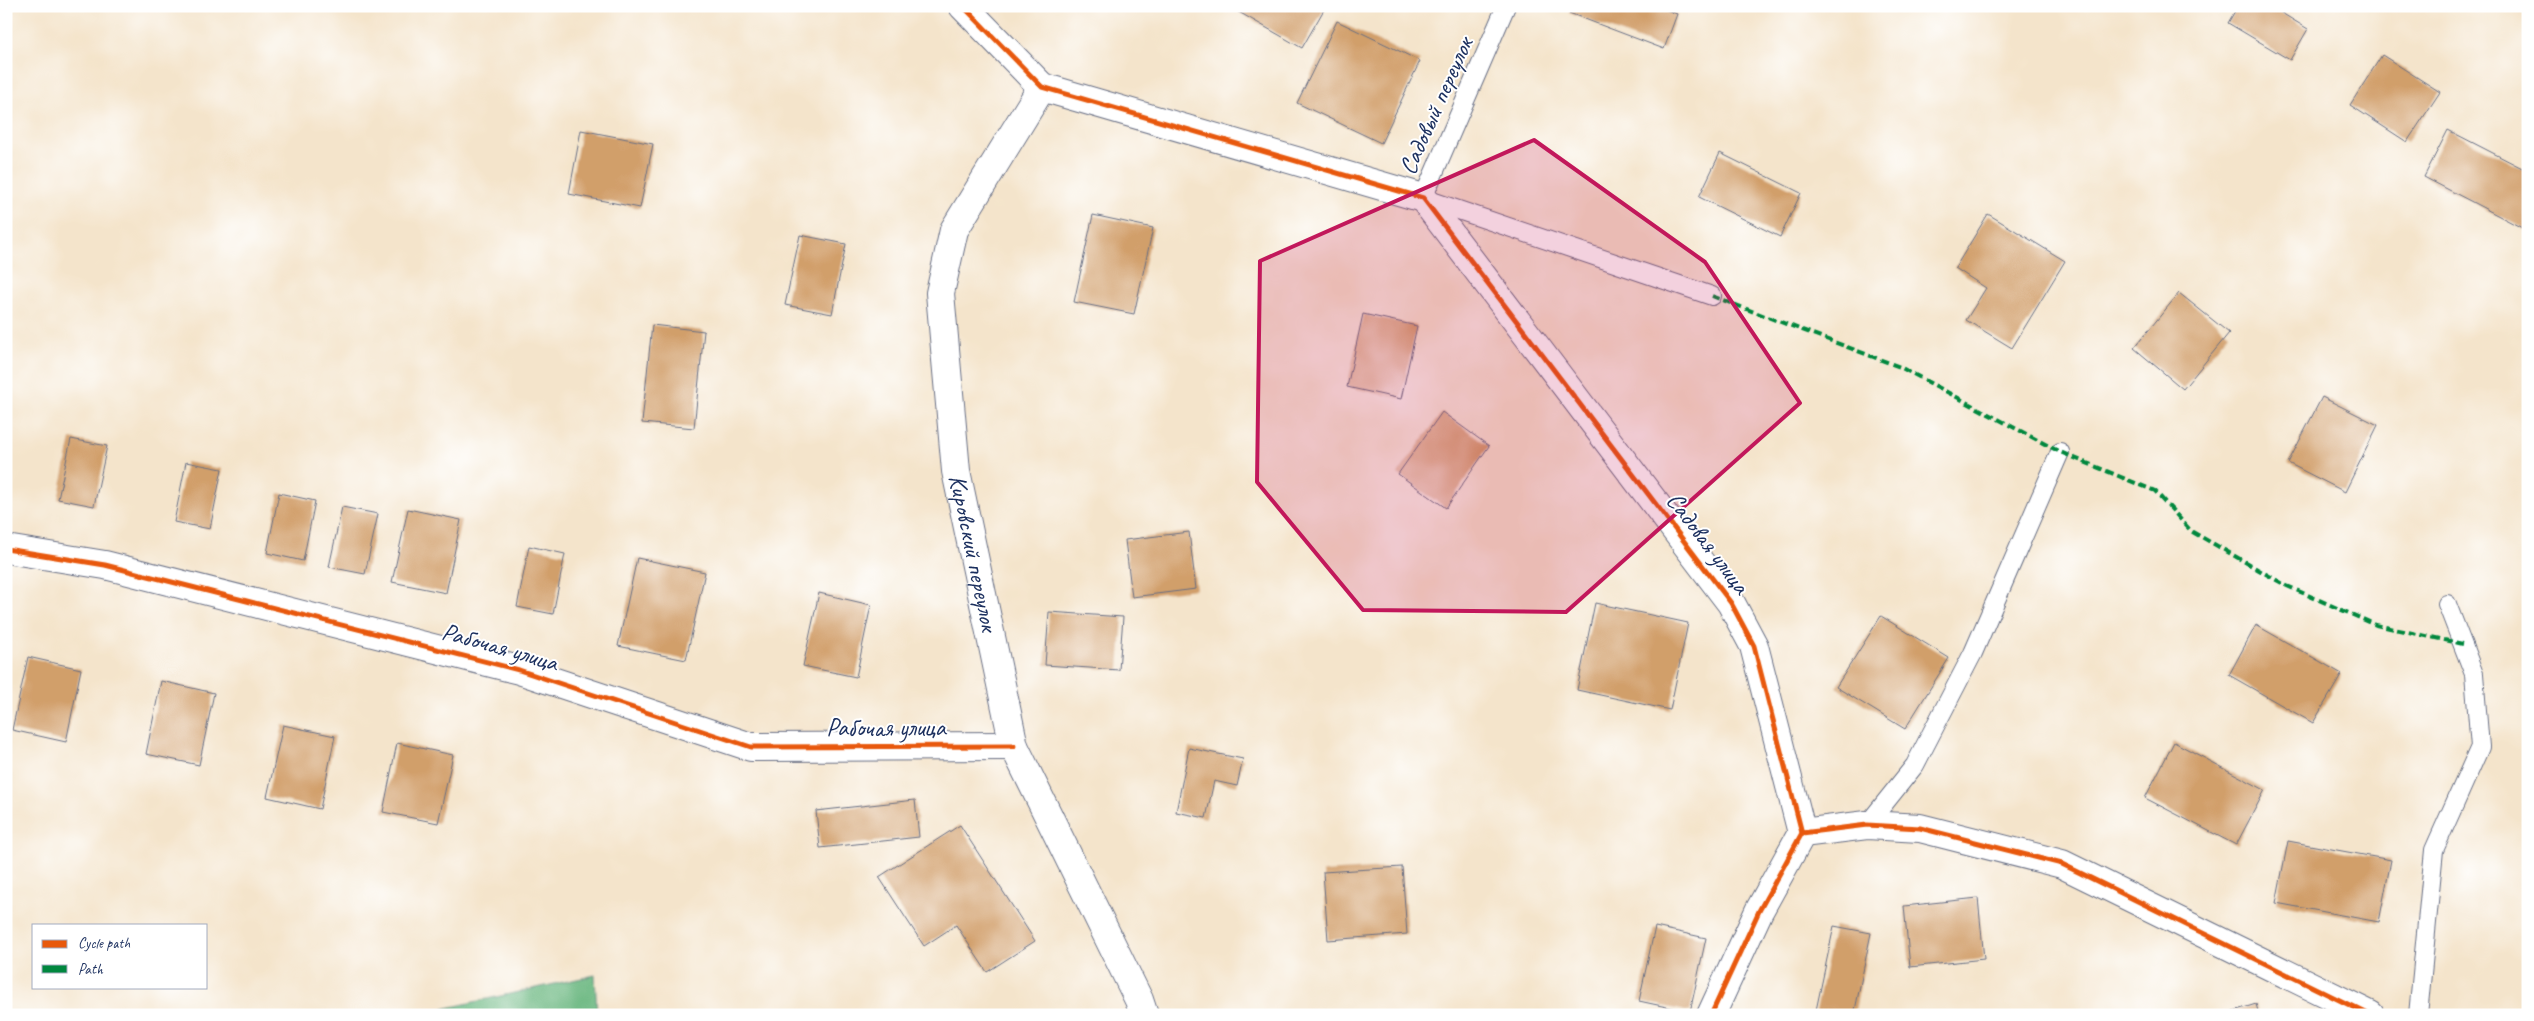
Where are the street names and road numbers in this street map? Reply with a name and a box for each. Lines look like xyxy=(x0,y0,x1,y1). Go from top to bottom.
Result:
street label: Садовый переулок xyxy=(1392,30,1482,180)
street label: Кировский переулок xyxy=(941,472,1006,637)
street label: Садовая улица xyxy=(1659,485,1758,602)
street label: Рабочая улица xyxy=(438,615,564,679)
street label: Рабочая улица xyxy=(826,712,948,744)

